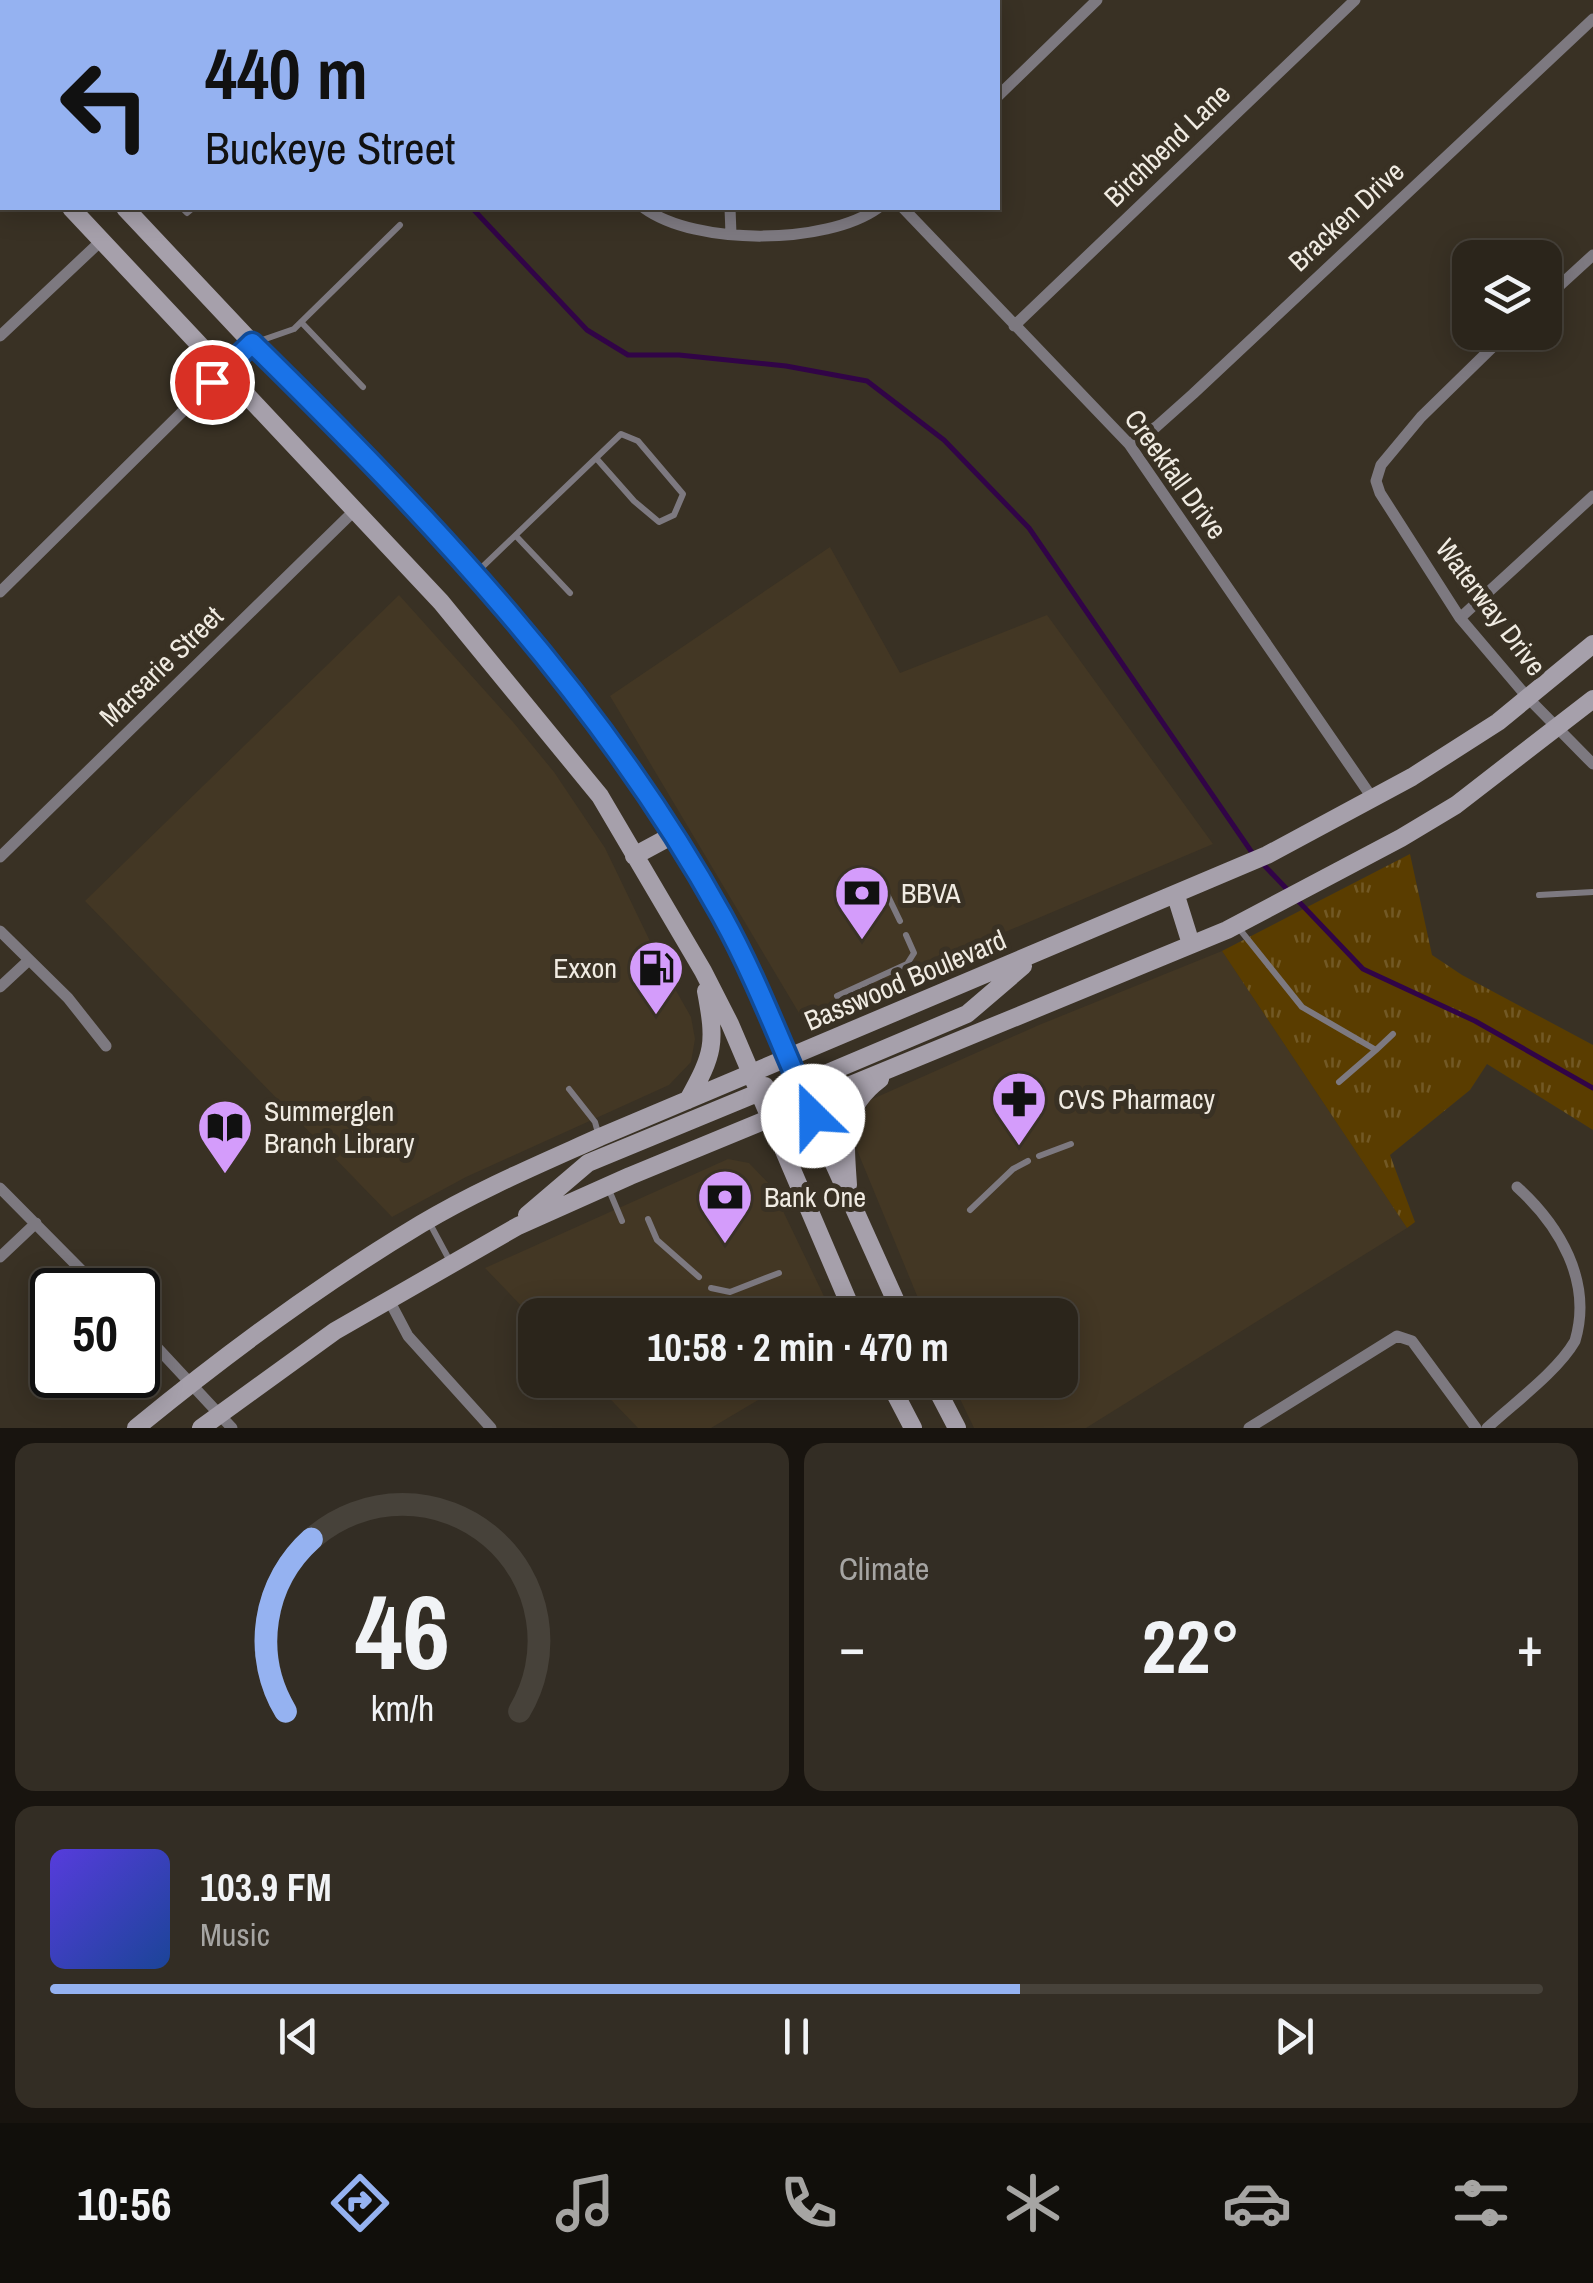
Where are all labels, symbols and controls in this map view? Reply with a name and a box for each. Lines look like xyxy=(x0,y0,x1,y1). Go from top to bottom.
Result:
text: 440 m xyxy=(205,27,368,121)
icon: left xyxy=(40,40,170,170)
street label: Birchbend Lane xyxy=(1095,75,1239,215)
text: Buckeye Street xyxy=(205,117,455,178)
street label: Bracken Drive xyxy=(1280,152,1412,280)
map controls xyxy=(1452,240,1562,350)
button: layers xyxy=(1452,240,1562,350)
pin xyxy=(170,340,255,425)
icon: arrive xyxy=(185,355,240,410)
street label: Creekfall Drive xyxy=(1116,401,1236,547)
street label: Waterway Drive xyxy=(1427,531,1555,683)
street label: Marsarie Street xyxy=(91,597,231,735)
bank icon: BBVA xyxy=(832,863,892,942)
place label: BBVA xyxy=(901,874,961,912)
street label: Basswood Boulevard xyxy=(798,920,1012,1040)
fuel station icon: Exxon xyxy=(626,938,686,1017)
place label: Exxon xyxy=(553,949,617,987)
position arrow xyxy=(761,1064,865,1168)
pharmacy icon: CVS Pharmacy xyxy=(989,1069,1049,1148)
place label: CVS Pharmacy xyxy=(1058,1080,1215,1118)
place label: Summerglen Branch Library xyxy=(264,1092,415,1162)
library icon: Summerglen Branch Library xyxy=(195,1097,255,1176)
bank icon: Bank One xyxy=(695,1167,755,1246)
place label: Bank One xyxy=(764,1178,866,1216)
speed limit sign: 50 xyxy=(30,1268,160,1398)
text: 10:58 · 2 min · 470 m xyxy=(647,1322,949,1373)
text: Climate xyxy=(839,1547,929,1590)
text: 46 xyxy=(355,1561,449,1701)
text: 22° xyxy=(1142,1595,1240,1696)
text: − xyxy=(839,1609,865,1683)
text: + xyxy=(1517,1609,1543,1683)
text: km/h xyxy=(370,1684,434,1732)
text: 103.9 FM xyxy=(200,1862,332,1913)
text: Music xyxy=(200,1913,270,1956)
icon: previous xyxy=(271,2009,326,2064)
icon: pause xyxy=(769,2009,824,2064)
icon: next xyxy=(1267,2009,1322,2064)
icon: directions xyxy=(325,2168,395,2238)
icon: music xyxy=(550,2168,620,2238)
icon: phone xyxy=(774,2168,844,2238)
icon: climate xyxy=(998,2168,1068,2238)
icon: car xyxy=(1222,2168,1292,2238)
icon: filters xyxy=(1446,2168,1516,2238)
text: 10:56 xyxy=(77,2173,171,2234)

